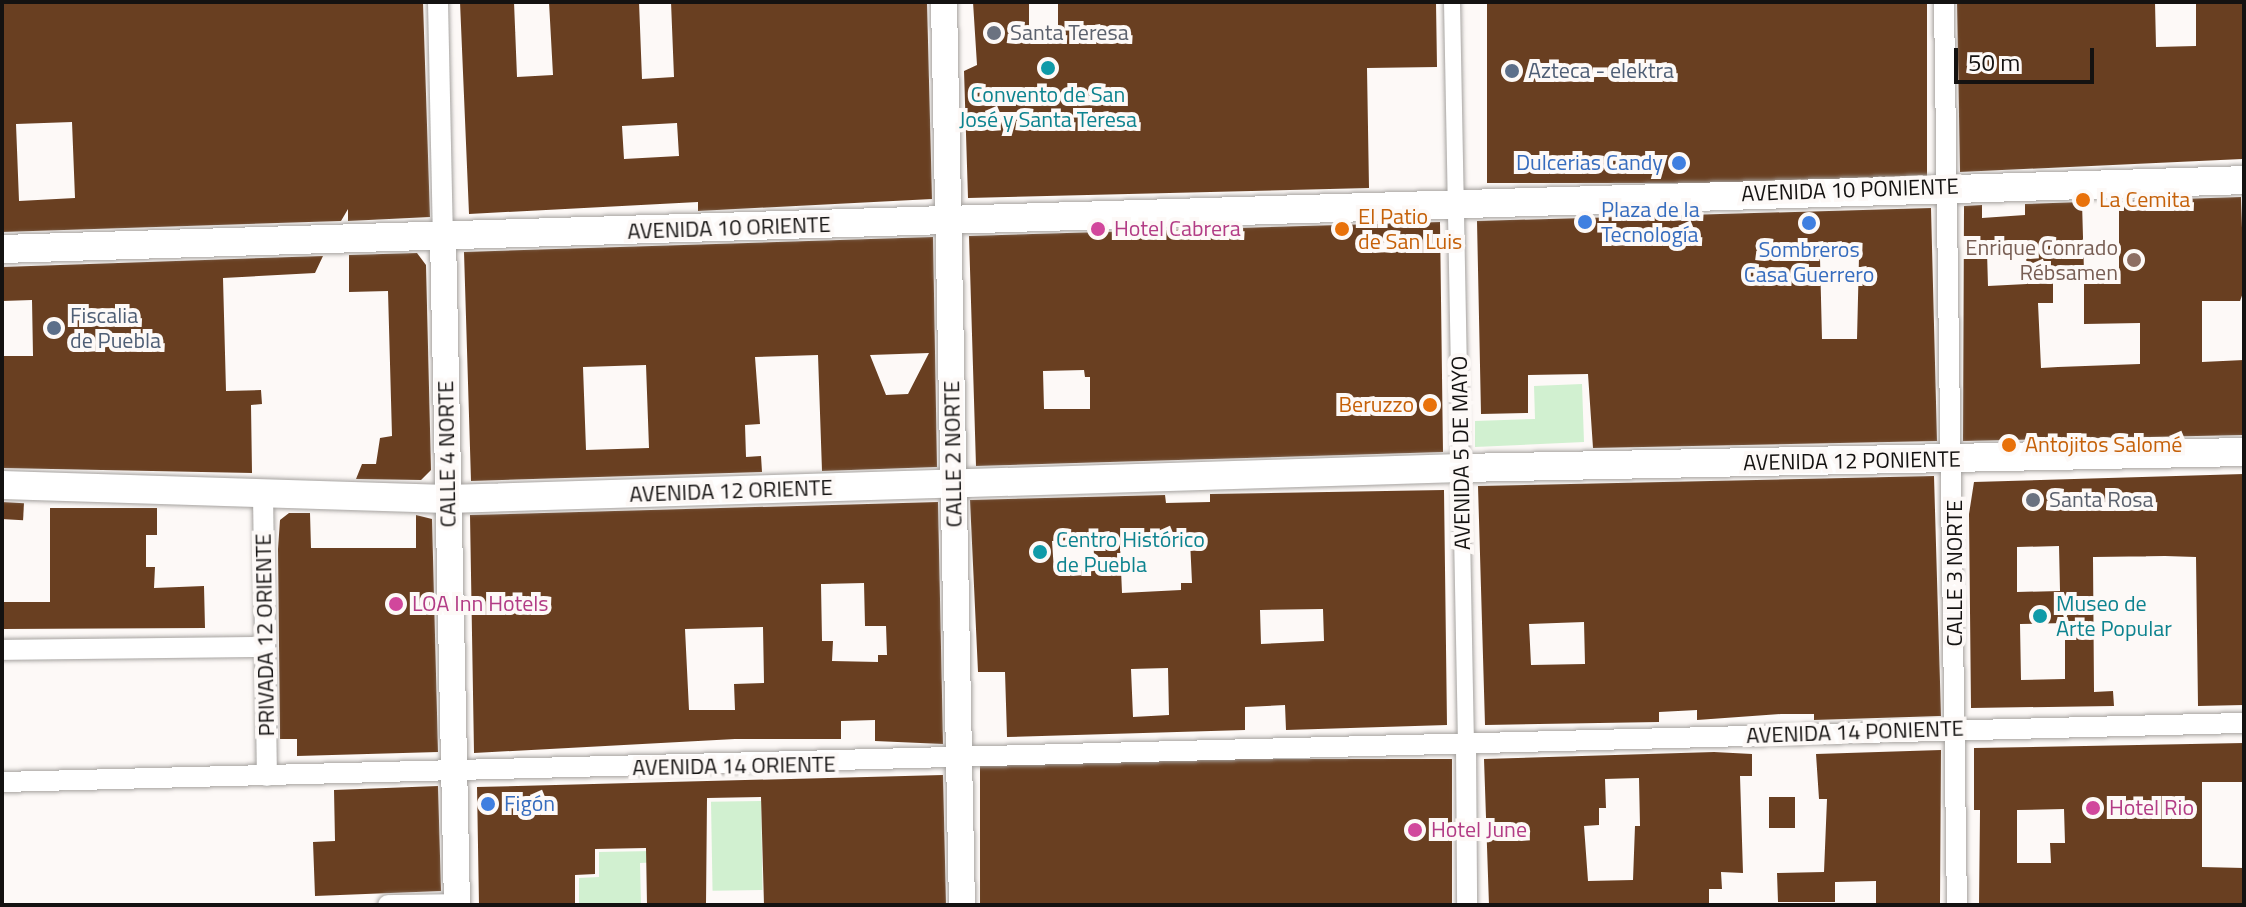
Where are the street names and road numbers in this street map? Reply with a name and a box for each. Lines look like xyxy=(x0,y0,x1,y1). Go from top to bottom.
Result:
street label: AVENIDA 10 PONIENTE xyxy=(1741,173,1959,207)
street label: AVENIDA 10 ORIENTE xyxy=(627,211,831,245)
street label: AVENIDA 5 DE MAYO xyxy=(1446,356,1476,550)
street label: CALLE 4 NORTE xyxy=(433,380,461,528)
street label: CALLE 2 NORTE xyxy=(939,380,967,528)
street label: AVENIDA 12 PONIENTE xyxy=(1743,446,1961,476)
street label: AVENIDA 12 ORIENTE xyxy=(629,474,833,508)
street label: CALLE 3 NORTE xyxy=(1942,500,1968,646)
street label: PRIVADA 12 ORIENTE xyxy=(250,533,280,737)
street label: AVENIDA 14 PONIENTE xyxy=(1746,715,1964,749)
street label: AVENIDA 14 ORIENTE xyxy=(632,751,836,781)

